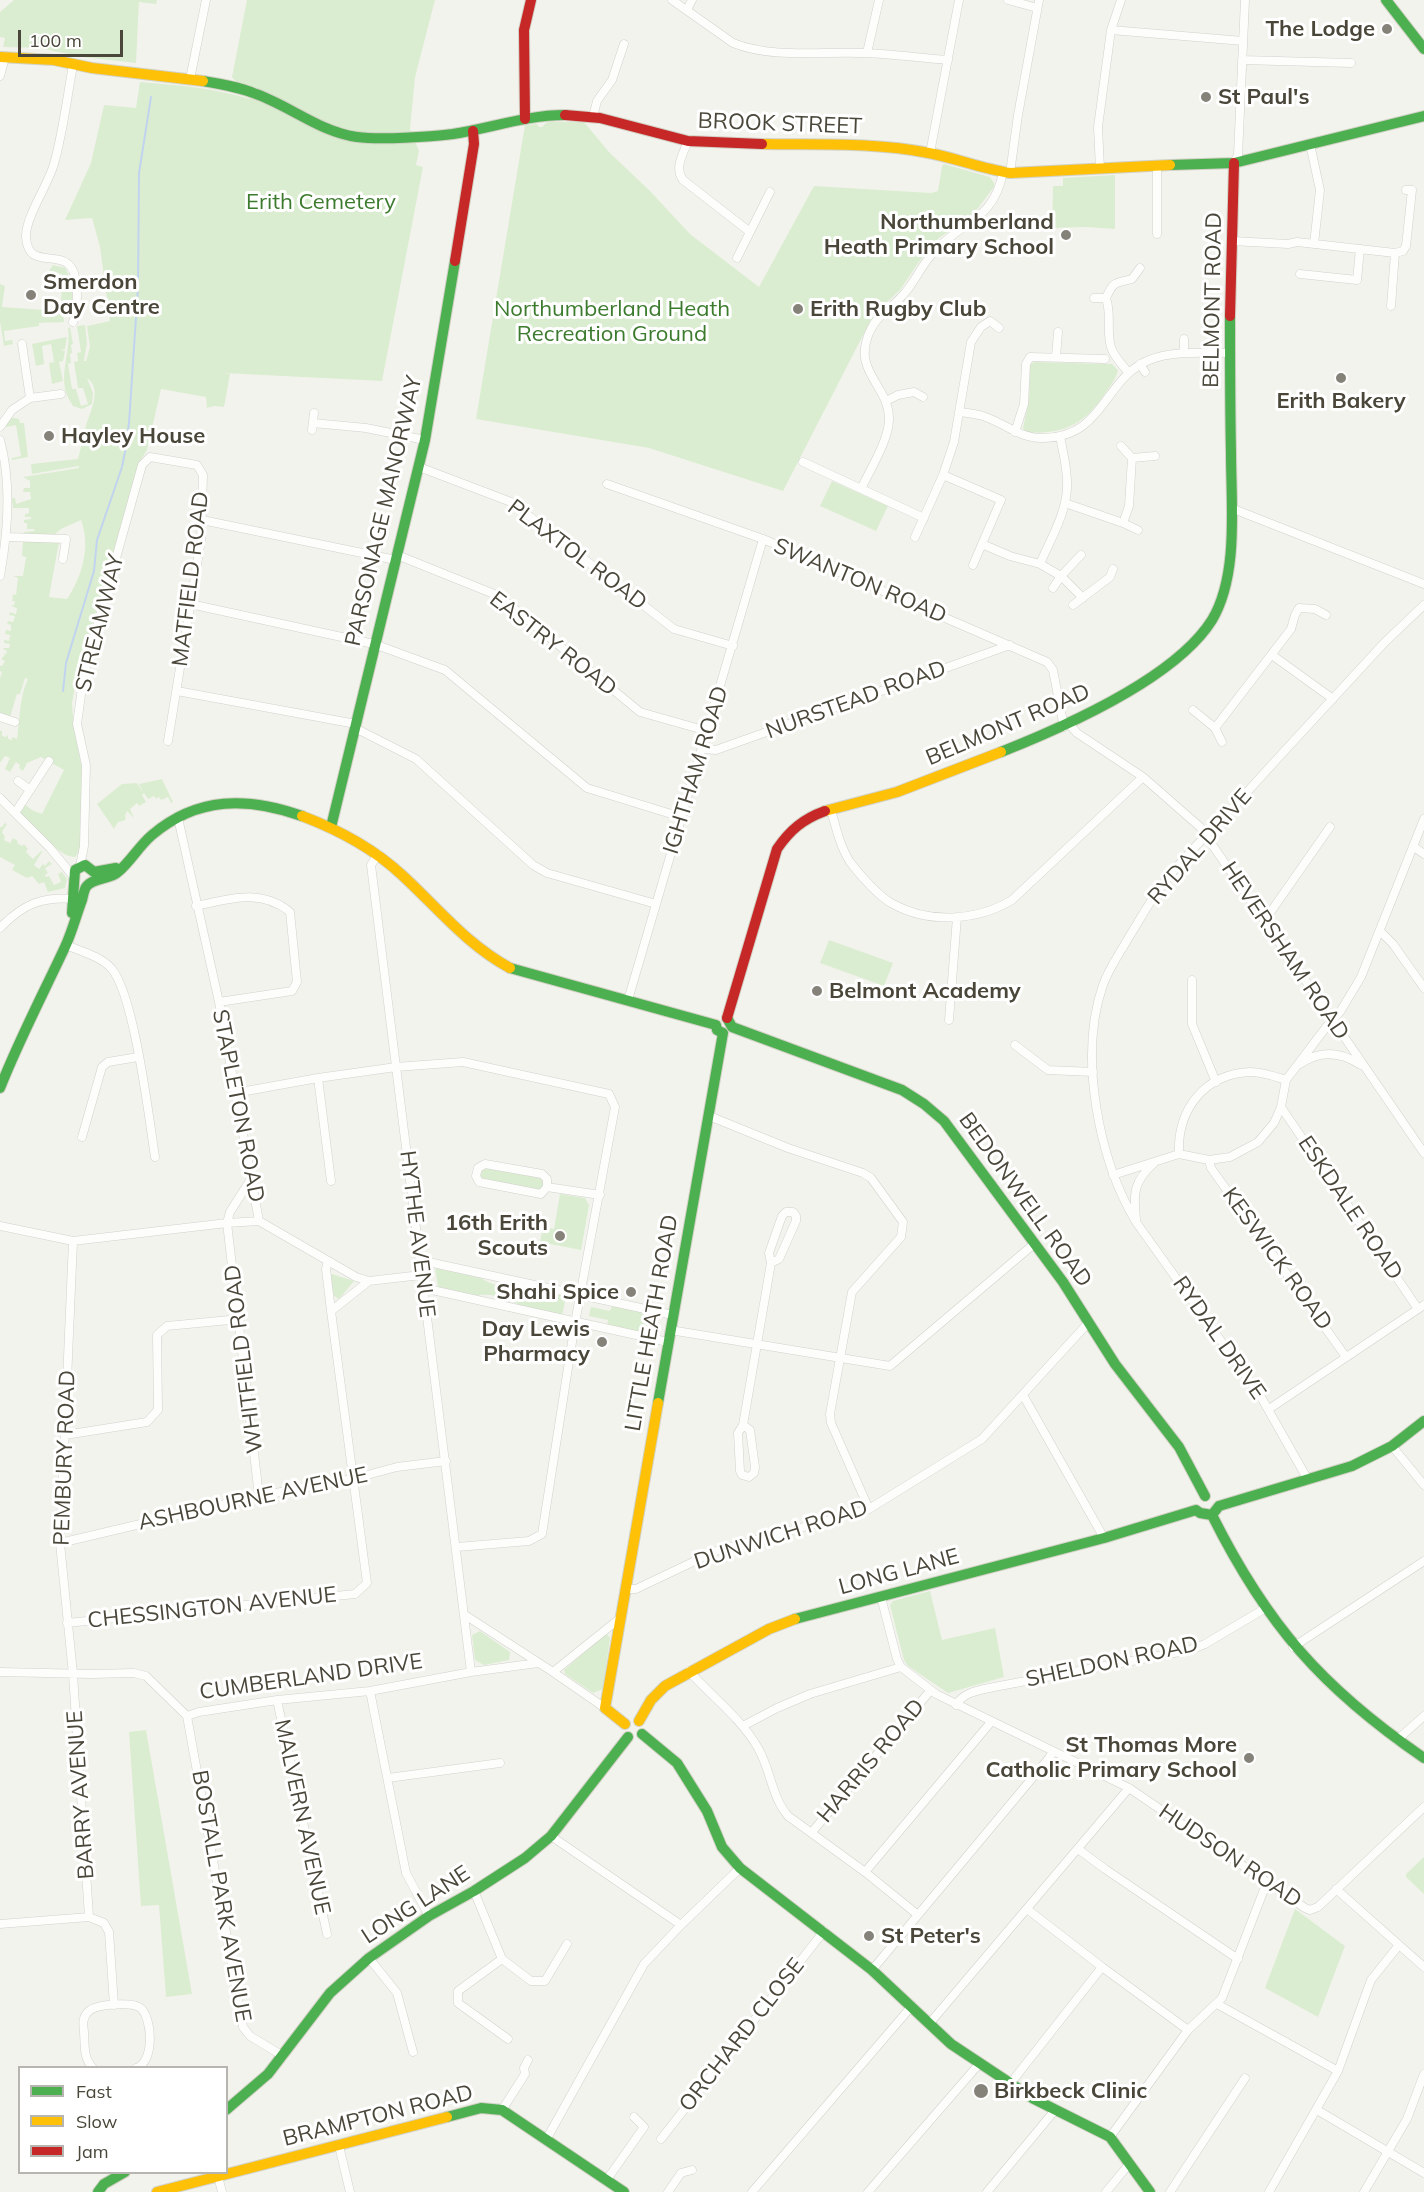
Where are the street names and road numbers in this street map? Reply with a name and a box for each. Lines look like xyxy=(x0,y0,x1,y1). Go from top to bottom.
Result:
street label: BROOK STREET xyxy=(697,108,863,140)
street label: BELMONT ROAD xyxy=(1198,212,1228,388)
street label: PARSONAGE MANORWAY xyxy=(340,373,428,649)
street label: MATFIELD ROAD xyxy=(167,490,215,668)
street label: PLAXTOL ROAD xyxy=(502,494,652,616)
street label: SWANTON ROAD xyxy=(770,533,950,629)
street label: STREAMWAY xyxy=(70,551,130,695)
street label: EASTRY ROAD xyxy=(484,586,622,702)
street label: NURSTEAD ROAD xyxy=(762,655,950,745)
street label: BELMONT ROAD xyxy=(922,679,1094,771)
street label: IGHTHAM ROAD xyxy=(658,683,734,857)
street label: RYDAL DRIVE xyxy=(1143,784,1257,910)
street label: HEVERSHAM ROAD xyxy=(1216,857,1354,1045)
street label: STAPLETON ROAD xyxy=(206,1007,270,1205)
street label: BEDONWELL ROAD xyxy=(953,1108,1097,1292)
street label: ESKDALE ROAD xyxy=(1292,1131,1408,1285)
street label: HYTHE AVENUE xyxy=(394,1149,440,1319)
street label: KESWICK ROAD xyxy=(1217,1183,1337,1335)
street label: LITTLE HEATH ROAD xyxy=(620,1213,684,1433)
street label: WHITFIELD ROAD xyxy=(219,1263,269,1455)
street label: RYDAL DRIVE xyxy=(1167,1271,1271,1405)
street label: PEMBURY ROAD xyxy=(49,1370,81,1546)
street label: ASHBOURNE AVENUE xyxy=(136,1462,370,1536)
street label: DUNWICH ROAD xyxy=(691,1494,871,1576)
street label: LONG LANE xyxy=(836,1543,962,1601)
street label: CHESSINGTON AVENUE xyxy=(86,1582,338,1634)
street label: SHELDON ROAD xyxy=(1023,1631,1201,1693)
street label: CUMBERLAND DRIVE xyxy=(198,1648,424,1706)
street label: HARRIS ROAD xyxy=(812,1694,930,1828)
street label: BARRY AVENUE xyxy=(62,1710,100,1880)
street label: MALVERN AVENUE xyxy=(268,1717,336,1917)
street label: BOSTALL PARK AVENUE xyxy=(186,1768,256,2024)
street label: HUDSON ROAD xyxy=(1154,1798,1306,1914)
street label: LONG LANE xyxy=(357,1860,475,1950)
street label: ORCHARD CLOSE xyxy=(674,1953,810,2117)
street label: BRAMPTON ROAD xyxy=(280,2080,476,2152)

